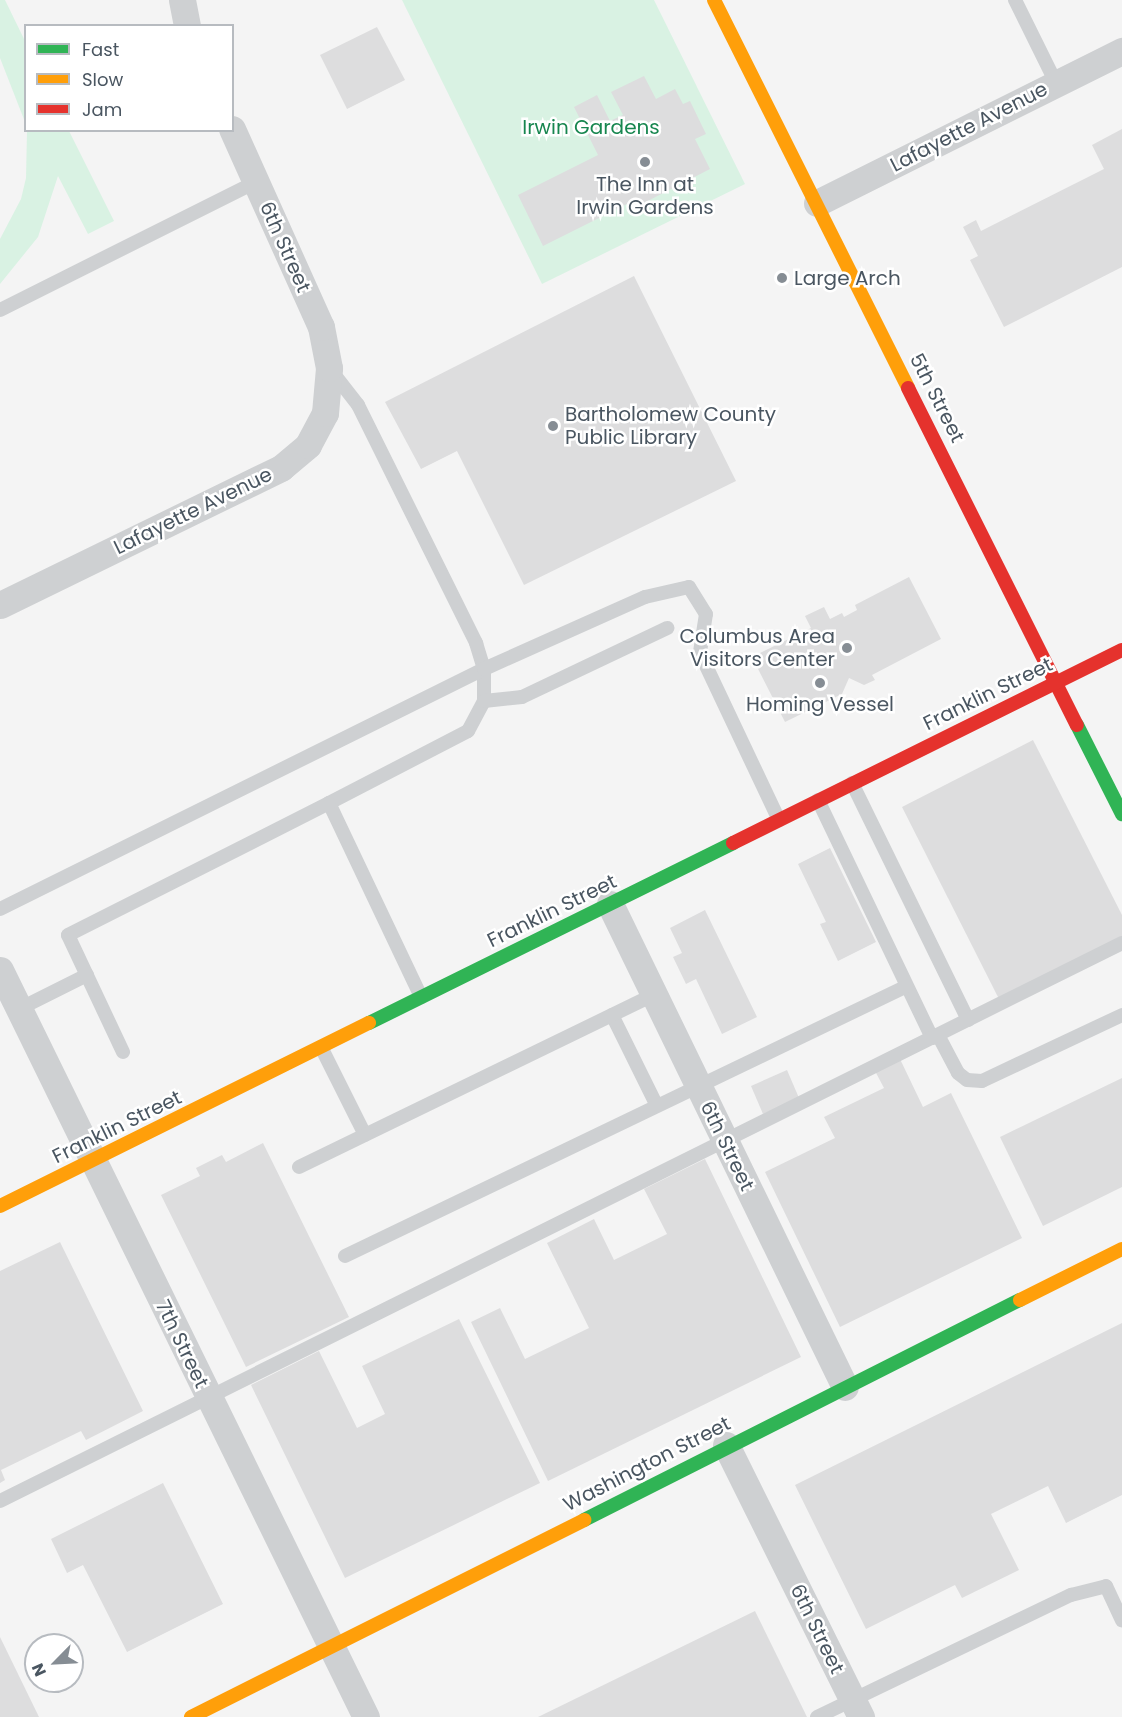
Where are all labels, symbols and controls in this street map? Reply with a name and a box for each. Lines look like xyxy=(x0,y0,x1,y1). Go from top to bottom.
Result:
legend xyxy=(24,24,234,132)
text: Fast xyxy=(82,37,119,62)
text: Slow xyxy=(82,67,123,92)
street label: Lafayette Avenue xyxy=(886,77,1052,177)
text: Jam xyxy=(82,97,122,122)
park label: Irwin Gardens xyxy=(522,115,660,139)
marker: The Inn at Irwin Gardens xyxy=(638,155,652,169)
place label: The Inn at Irwin Gardens xyxy=(576,172,714,219)
street label: 6th Street xyxy=(254,198,316,296)
place label: Large Arch xyxy=(794,266,901,290)
marker: Large Arch xyxy=(775,271,789,285)
street label: 5th Street xyxy=(904,350,970,446)
place label: Bartholomew County Public Library xyxy=(565,402,776,449)
marker: Bartholomew County Public Library xyxy=(546,419,560,433)
street label: Lafayette Avenue xyxy=(110,462,276,560)
place label: Columbus Area Visitors Center xyxy=(679,624,835,671)
marker: Columbus Area Visitors Center xyxy=(840,641,854,655)
street label: Franklin Street xyxy=(920,652,1056,736)
marker: Homing Vessel xyxy=(813,676,827,690)
place label: Homing Vessel xyxy=(746,692,894,716)
street label: Franklin Street xyxy=(484,869,620,953)
street label: Franklin Street xyxy=(49,1085,185,1169)
street label: 6th Street xyxy=(695,1097,759,1195)
street label: 7th Street xyxy=(150,1296,214,1392)
street label: Washington Street xyxy=(559,1411,735,1517)
street label: 6th Street xyxy=(785,1580,849,1678)
north arrow xyxy=(24,1633,84,1693)
text: N xyxy=(26,1660,52,1680)

